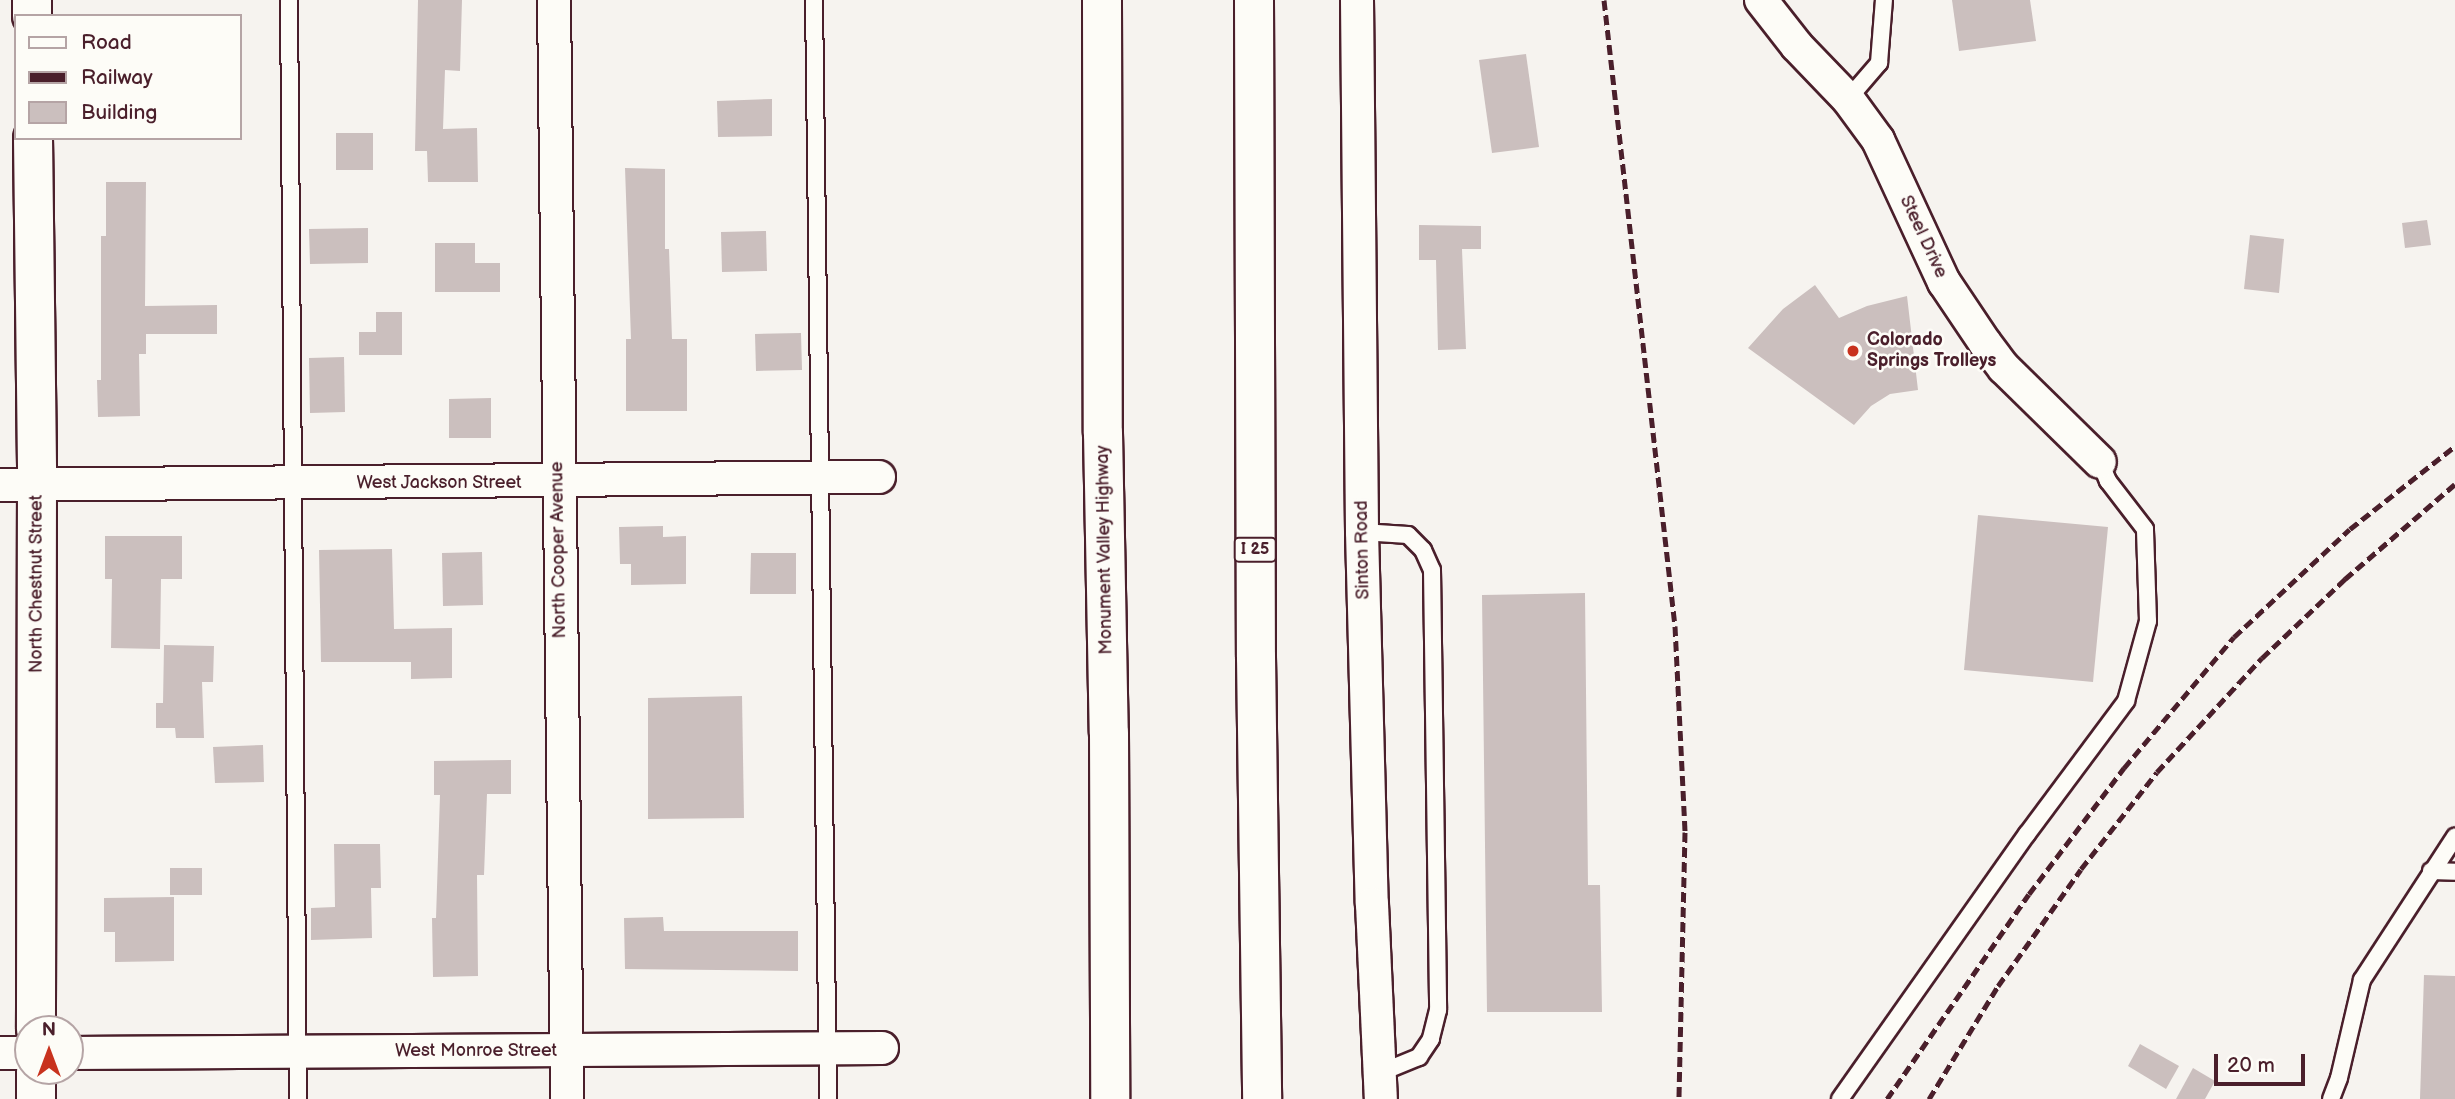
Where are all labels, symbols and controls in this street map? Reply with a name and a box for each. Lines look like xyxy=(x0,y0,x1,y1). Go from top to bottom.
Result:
legend xyxy=(14,14,242,140)
text: Road xyxy=(81,30,132,55)
text: Railway xyxy=(81,65,153,90)
text: Building xyxy=(81,100,157,125)
street label: Steel Drive xyxy=(1895,192,1951,282)
place label: Colorado Springs Trolleys xyxy=(1867,330,1996,372)
marker: Colorado Springs Trolleys xyxy=(1845,343,1861,359)
street label: Monument Valley Highway xyxy=(1092,444,1118,656)
street label: North Cooper Avenue xyxy=(547,461,571,639)
street label: West Jackson Street xyxy=(356,472,522,494)
street label: North Chestnut Street xyxy=(26,495,48,673)
street label: Sinton Road xyxy=(1351,500,1375,600)
road number: I 25 xyxy=(1232,538,1278,562)
north arrow xyxy=(14,1015,84,1085)
text: N xyxy=(42,1019,56,1042)
street label: West Monroe Street xyxy=(395,1040,557,1062)
scale bar xyxy=(2217,1040,2308,1084)
text: 20 m xyxy=(2227,1053,2275,1078)

